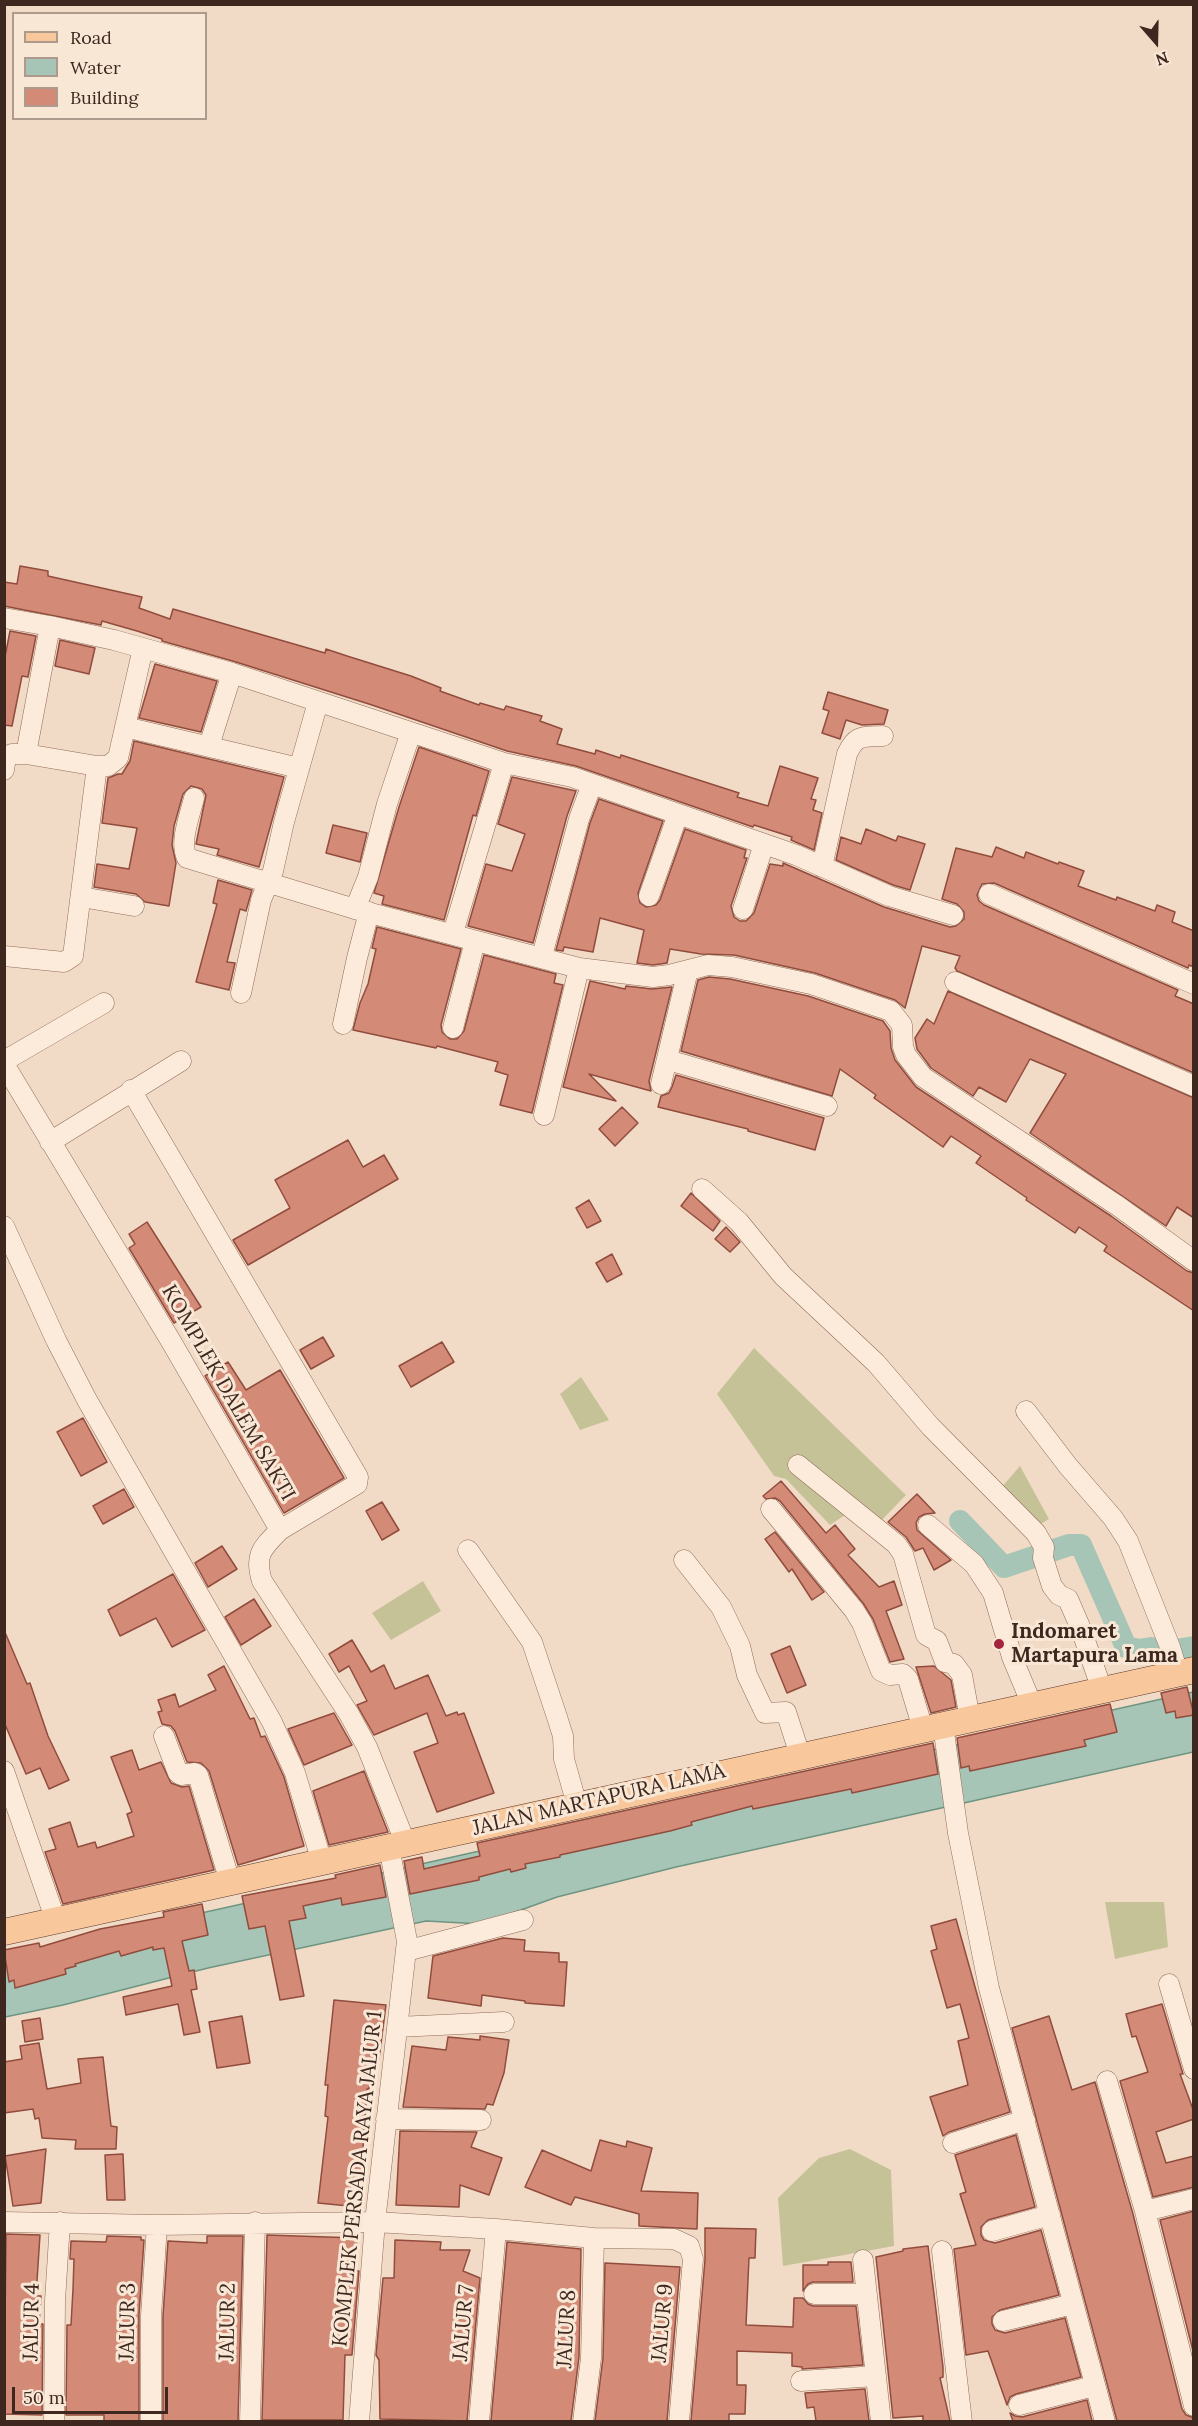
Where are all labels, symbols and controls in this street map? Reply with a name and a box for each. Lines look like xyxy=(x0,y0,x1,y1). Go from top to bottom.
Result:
legend xyxy=(12,12,207,120)
north arrow xyxy=(1126,12,1186,72)
text: Road xyxy=(70,26,112,49)
text: N xyxy=(1153,47,1171,70)
text: Water xyxy=(70,56,121,79)
text: Building xyxy=(70,86,138,109)
street label: KOMPLEK DALEM SAKTI xyxy=(156,1280,300,1506)
place label: Indomaret Martapura Lama xyxy=(1011,1619,1178,1669)
marker: Indomaret Martapura Lama xyxy=(992,1637,1006,1651)
street label: JALAN MARTAPURA LAMA xyxy=(470,1759,728,1841)
street label: KOMPLEK PERSADA RAYA JALUR 1 xyxy=(328,2010,388,2348)
street label: JALUR 4 xyxy=(19,2283,45,2361)
street label: JALUR 3 xyxy=(115,2283,141,2361)
street label: JALUR 2 xyxy=(215,2283,241,2361)
street label: JALUR 9 xyxy=(647,2283,679,2363)
street label: JALUR 7 xyxy=(448,2284,480,2362)
street label: JALUR 8 xyxy=(552,2289,582,2369)
scale bar xyxy=(15,2375,171,2413)
text: 50 m xyxy=(23,2386,65,2409)

